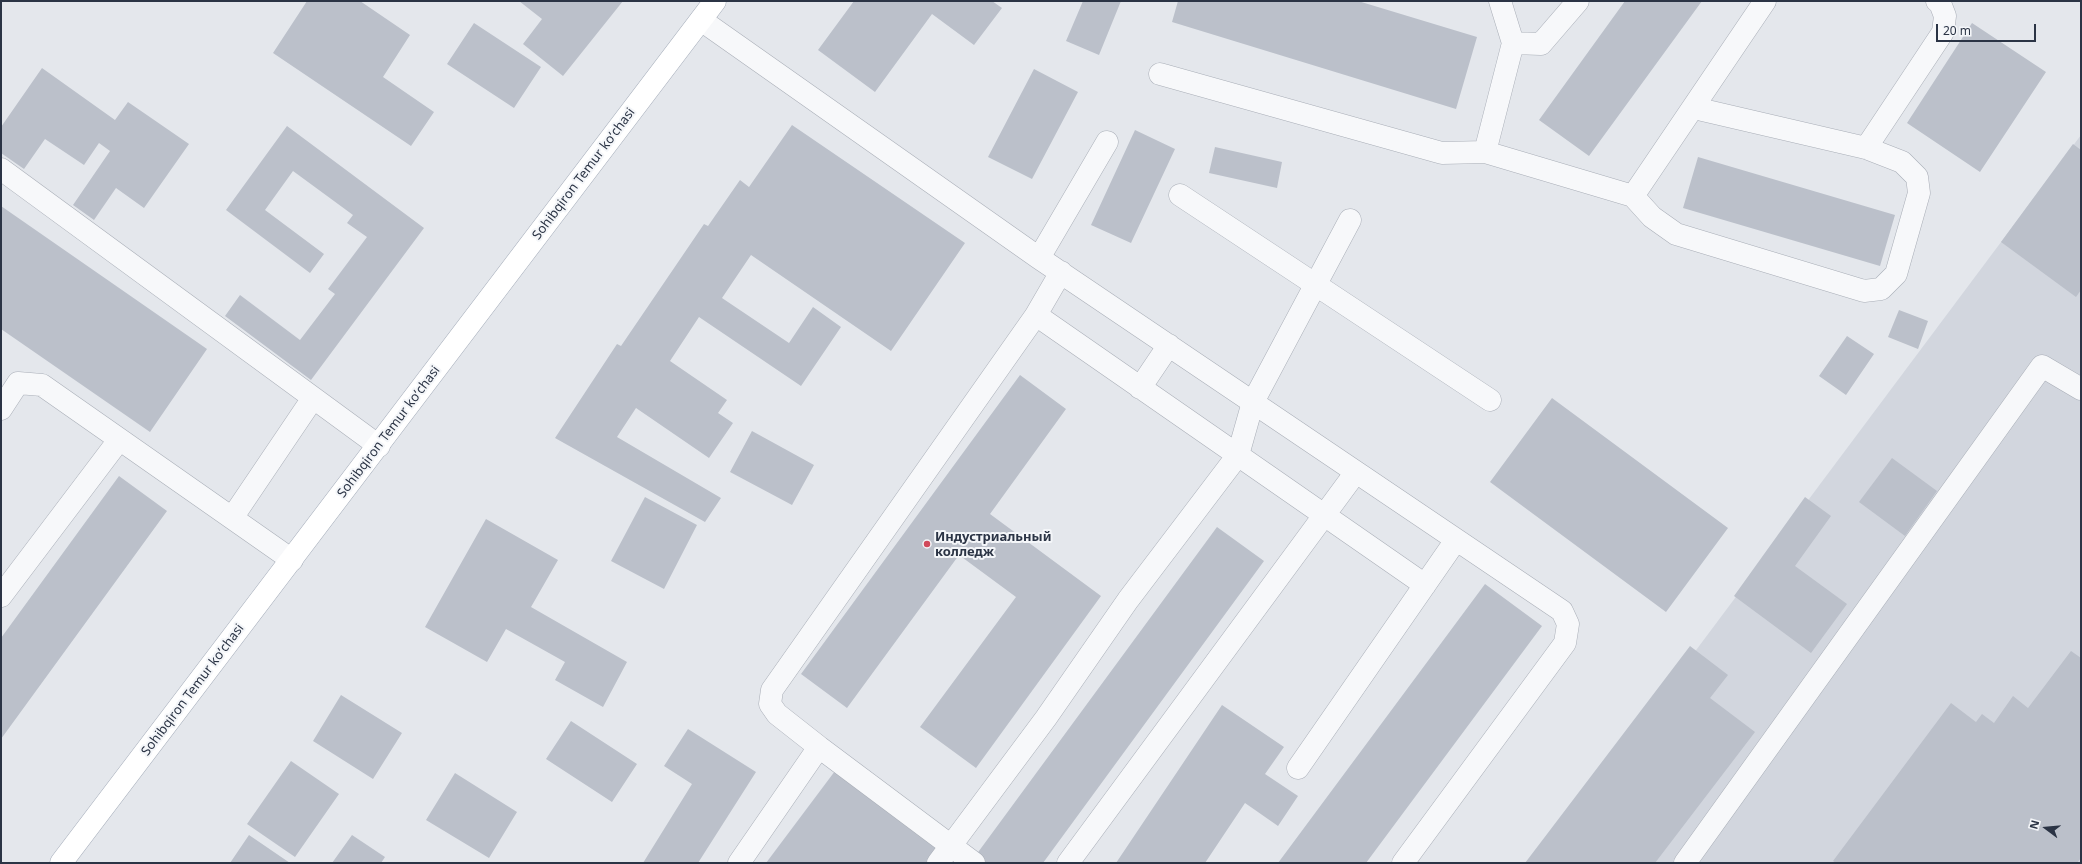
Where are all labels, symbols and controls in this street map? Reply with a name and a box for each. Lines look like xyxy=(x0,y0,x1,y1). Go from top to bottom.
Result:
scale bar xyxy=(1938,16,2038,42)
text: 20 m xyxy=(1943,22,1971,39)
street label: Sohibqiron Temur koʻchasi xyxy=(529,105,639,243)
street label: Sohibqiron Temur koʻchasi xyxy=(334,363,444,501)
place label: Индустриальный колледж xyxy=(935,529,1051,560)
marker: Индустриальный колледж xyxy=(922,539,932,549)
street label: Sohibqiron Temur koʻchasi xyxy=(138,621,248,759)
north arrow xyxy=(2026,808,2066,848)
text: N xyxy=(2026,818,2042,831)

